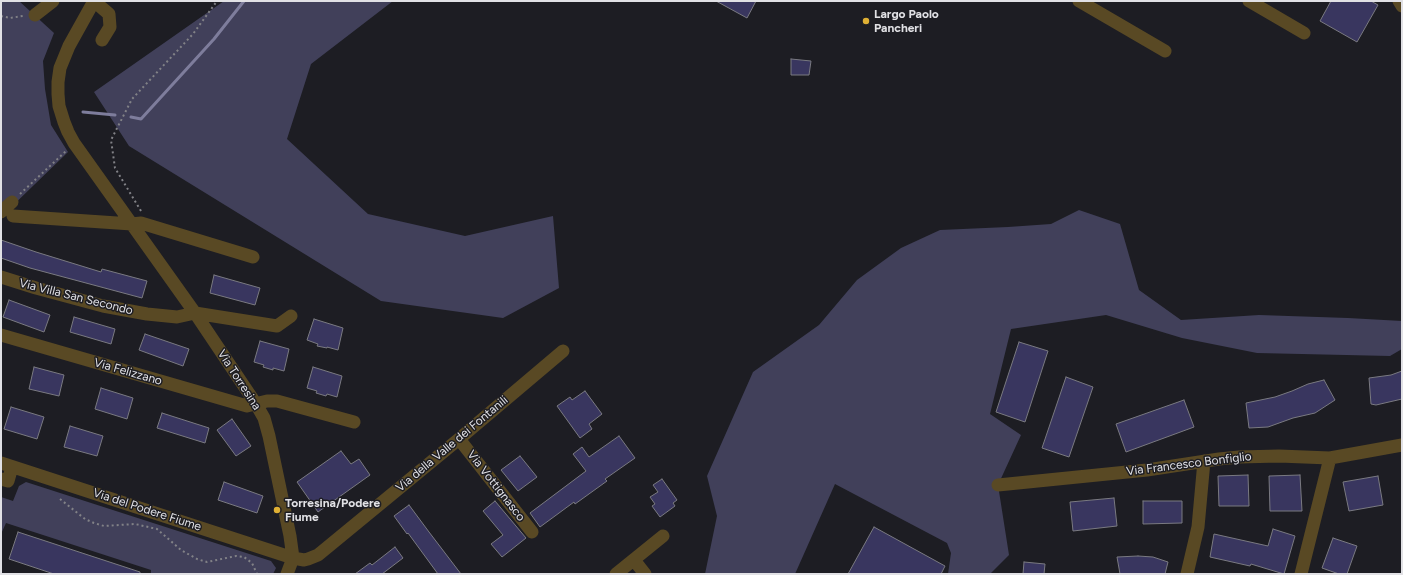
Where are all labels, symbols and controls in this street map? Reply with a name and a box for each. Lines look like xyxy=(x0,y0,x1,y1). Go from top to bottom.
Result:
place label: Largo Paolo Pancheri xyxy=(874,7,939,35)
marker: Largo Paolo Pancheri xyxy=(861,16,871,26)
street label: Via Villa San Secondo xyxy=(18,276,134,318)
street label: Via Torresina xyxy=(214,347,264,413)
street label: Via Felizzano xyxy=(92,355,164,389)
street label: Via della Valle dei Fontanili xyxy=(393,393,511,495)
street label: Via Vottignasco xyxy=(464,448,528,524)
street label: Via Francesco Bonfiglio xyxy=(1126,449,1252,479)
street label: Via del Podere Fiume xyxy=(91,486,203,534)
place label: Torresina/Podere Fiume xyxy=(285,496,380,524)
marker: Torresina/Podere Fiume xyxy=(272,505,282,515)

